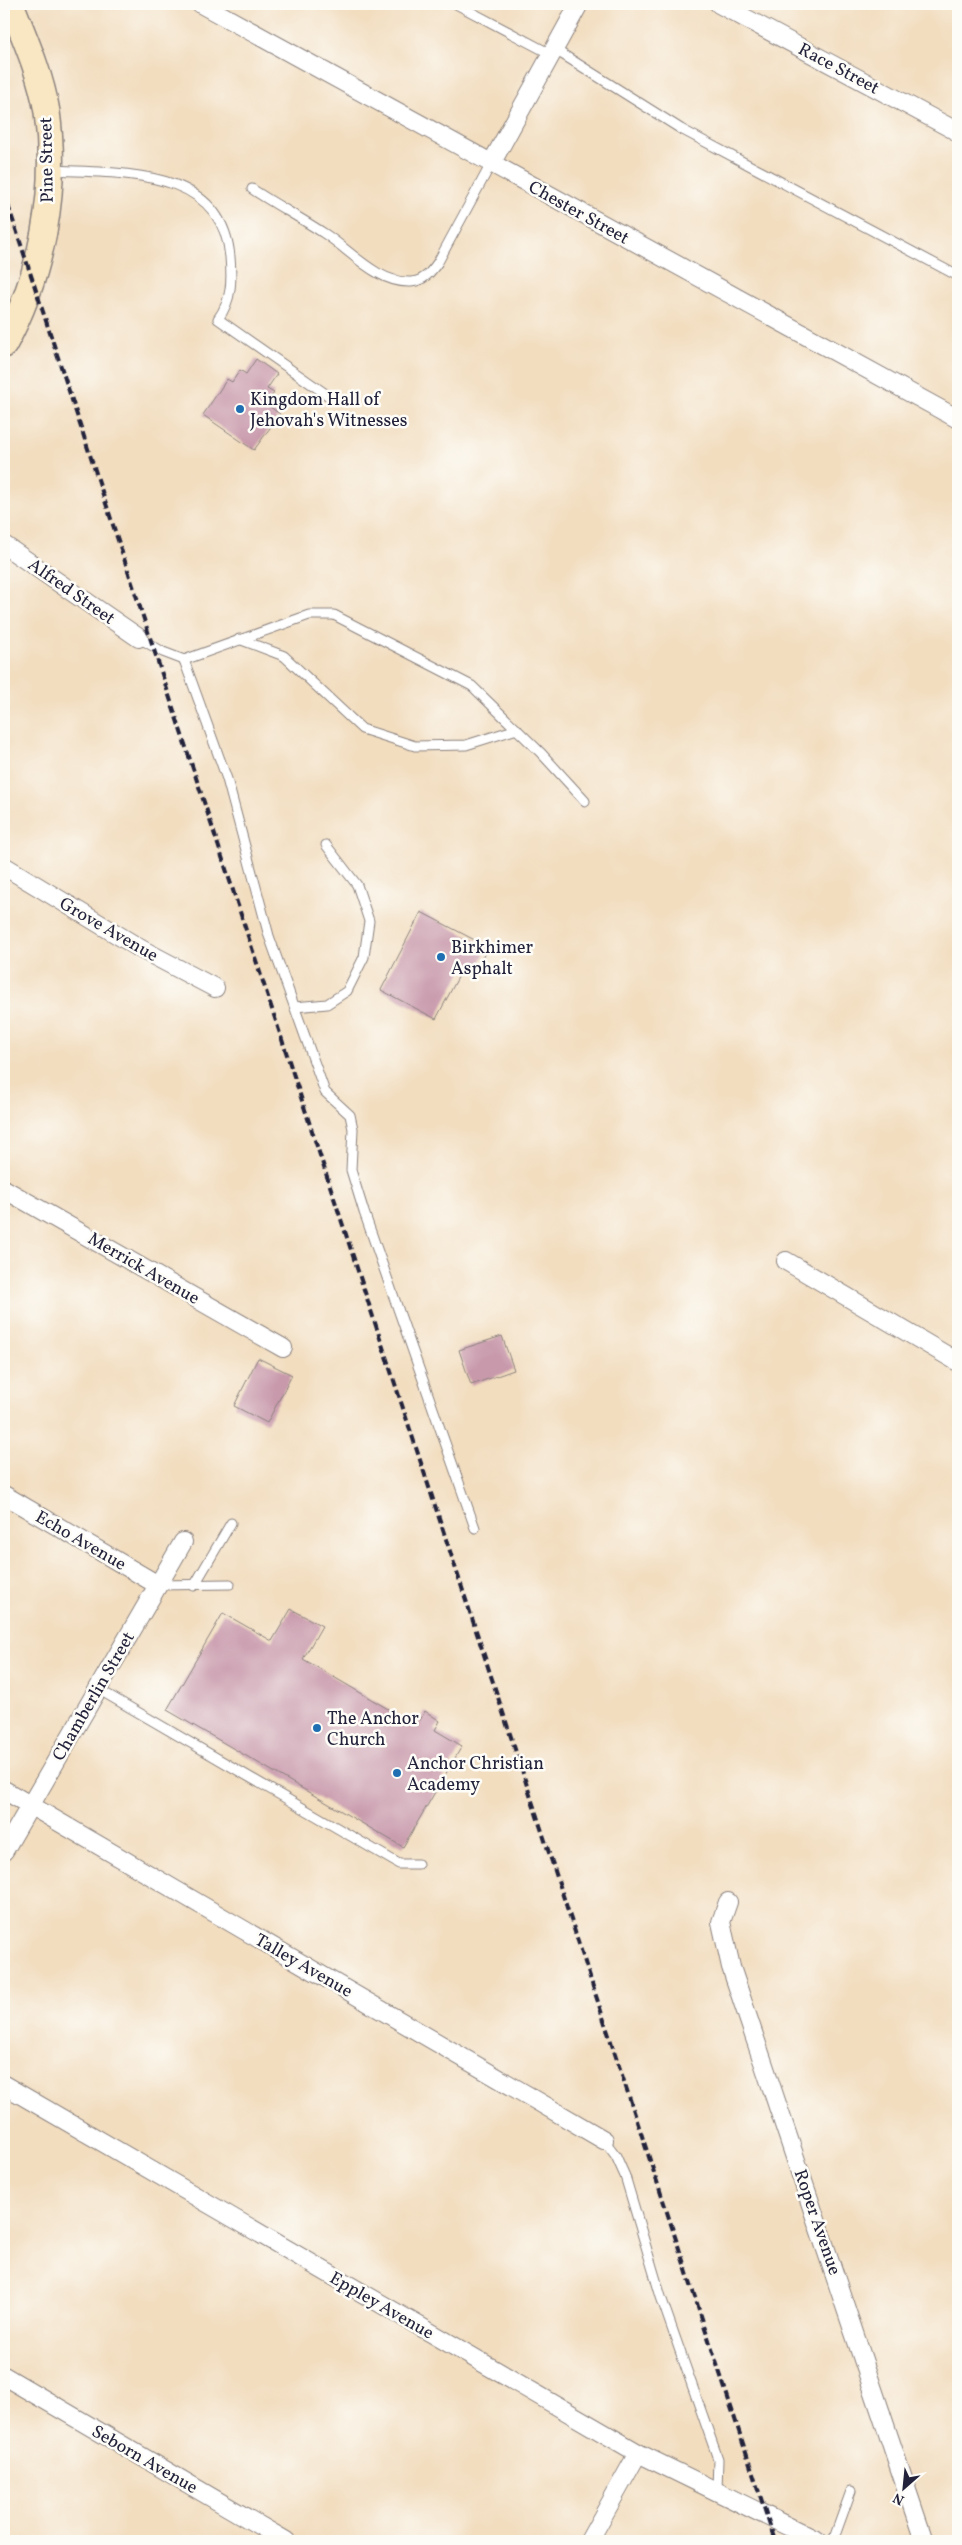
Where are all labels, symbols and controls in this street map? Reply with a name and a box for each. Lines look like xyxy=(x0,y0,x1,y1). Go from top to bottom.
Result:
street label: Race Street xyxy=(793,37,883,101)
street label: Pine Street xyxy=(34,117,61,203)
street label: Chester Street xyxy=(523,175,633,251)
place label: Kingdom Hall of Jehovah's Witnesses xyxy=(250,388,407,434)
marker: Kingdom Hall of Jehovah's Witnesses xyxy=(234,403,246,415)
street label: Alfred Street xyxy=(23,553,120,631)
street label: Grove Avenue xyxy=(54,892,162,969)
place label: Birkhimer Asphalt xyxy=(451,936,534,982)
marker: Birkhimer Asphalt xyxy=(435,951,447,963)
street label: Merrick Avenue xyxy=(83,1227,204,1311)
street label: Echo Avenue xyxy=(30,1505,130,1577)
street label: Chamberlin Street xyxy=(47,1627,142,1766)
place label: The Anchor Church xyxy=(327,1707,419,1753)
marker: The Anchor Church xyxy=(311,1722,323,1734)
place label: Anchor Christian Academy xyxy=(407,1752,544,1798)
marker: Anchor Christian Academy xyxy=(391,1767,403,1779)
street label: Talley Avenue xyxy=(250,1928,357,2004)
street label: Roper Avenue xyxy=(787,2166,846,2279)
street label: Eppley Avenue xyxy=(324,2266,438,2346)
street label: Seborn Avenue xyxy=(87,2420,202,2501)
north arrow xyxy=(880,2462,930,2512)
text: N xyxy=(890,2487,908,2509)

